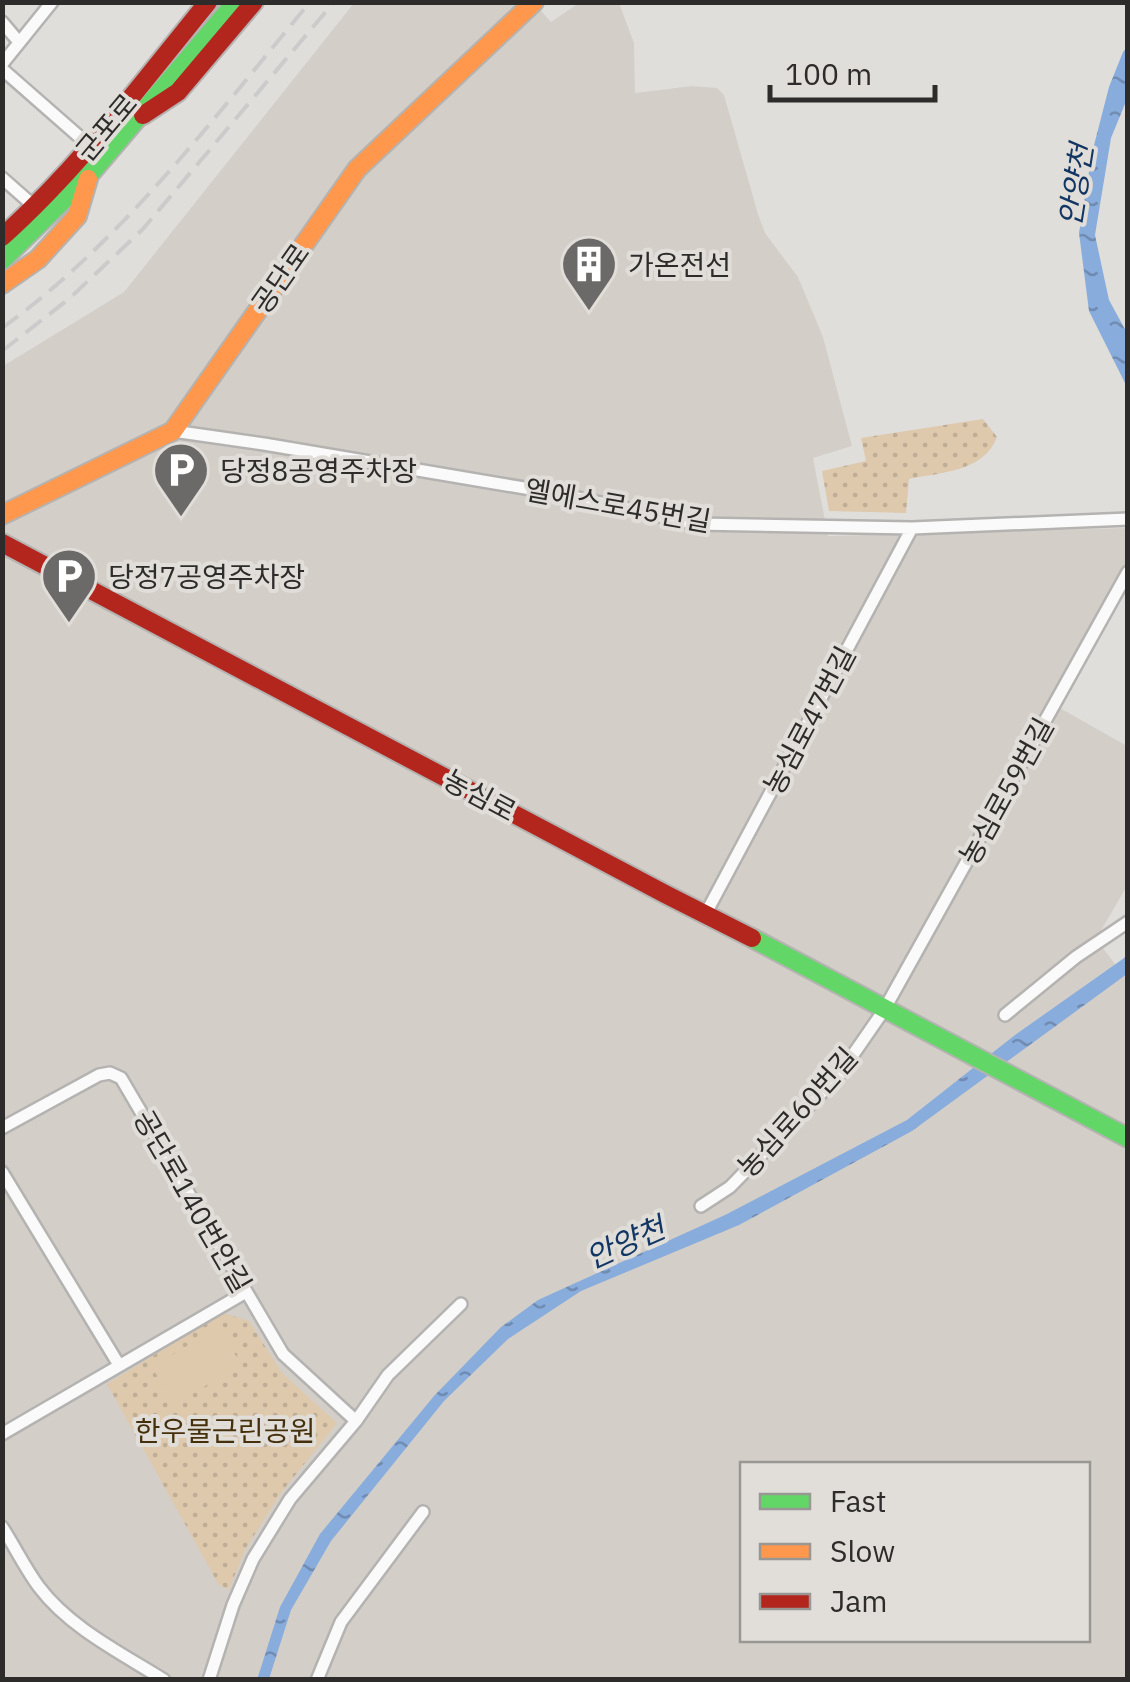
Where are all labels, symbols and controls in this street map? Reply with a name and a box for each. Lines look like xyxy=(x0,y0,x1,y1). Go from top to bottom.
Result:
scale bar xyxy=(770,40,935,102)
text: 100 m xyxy=(785,54,872,93)
street label: 군포로 xyxy=(67,86,145,168)
water label: 안양천 xyxy=(1049,138,1101,229)
building icon: 가온전선 xyxy=(559,234,619,313)
street label: 공단로 xyxy=(243,236,317,320)
place label: 가온전선 xyxy=(628,246,731,283)
parking icon: 당정8공영주차장 xyxy=(151,440,211,519)
place label: 당정8공영주차장 xyxy=(220,452,417,489)
street label: 엘에스로45번길 xyxy=(522,470,714,540)
parking icon: 당정7공영주차장 xyxy=(39,546,99,625)
place label: 당정7공영주차장 xyxy=(108,558,305,595)
street label: 농심로47번길 xyxy=(755,640,863,800)
street label: 농심로59번길 xyxy=(950,711,1062,871)
street label: 농심로 xyxy=(437,761,523,829)
street label: 농심로60번길 xyxy=(729,1039,865,1185)
street label: 공단로140번안길 xyxy=(126,1103,260,1299)
water label: 안양천 xyxy=(579,1206,674,1277)
park label: 한우물근린공원 xyxy=(135,1412,315,1449)
legend xyxy=(740,1462,1090,1642)
text: Fast xyxy=(830,1481,887,1520)
text: Slow xyxy=(830,1531,895,1570)
text: Jam xyxy=(830,1581,888,1620)

